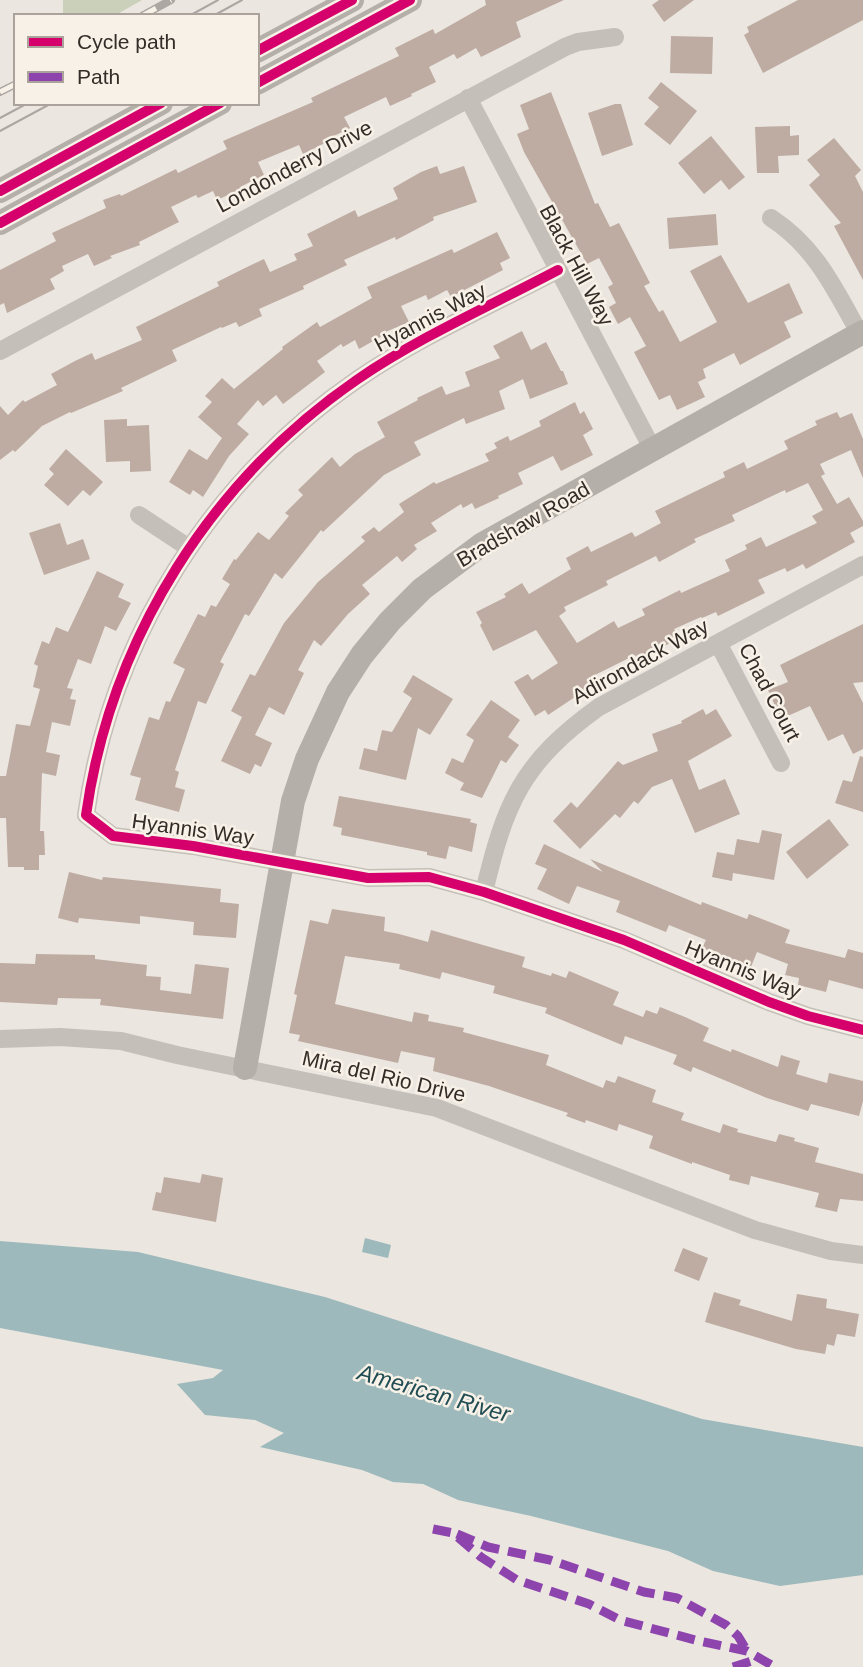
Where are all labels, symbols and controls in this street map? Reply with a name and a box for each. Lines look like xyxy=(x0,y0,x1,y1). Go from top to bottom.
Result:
legend xyxy=(14,14,259,105)
text: Cycle path xyxy=(77,30,176,53)
text: Path xyxy=(77,65,120,88)
street label: Londonderry Drive xyxy=(212,115,376,217)
street label: Black Hill Way xyxy=(536,201,619,330)
street label: Hyannis Way xyxy=(370,278,490,356)
street label: Bradshaw Road xyxy=(453,477,593,571)
street label: Adirondack Way xyxy=(568,614,713,708)
street label: Chad Court xyxy=(735,639,805,745)
street label: Hyannis Way xyxy=(131,809,256,849)
street label: Hyannis Way xyxy=(682,935,805,1003)
street label: Mira del Rio Drive xyxy=(300,1046,468,1106)
water label: American River xyxy=(353,1358,514,1428)

